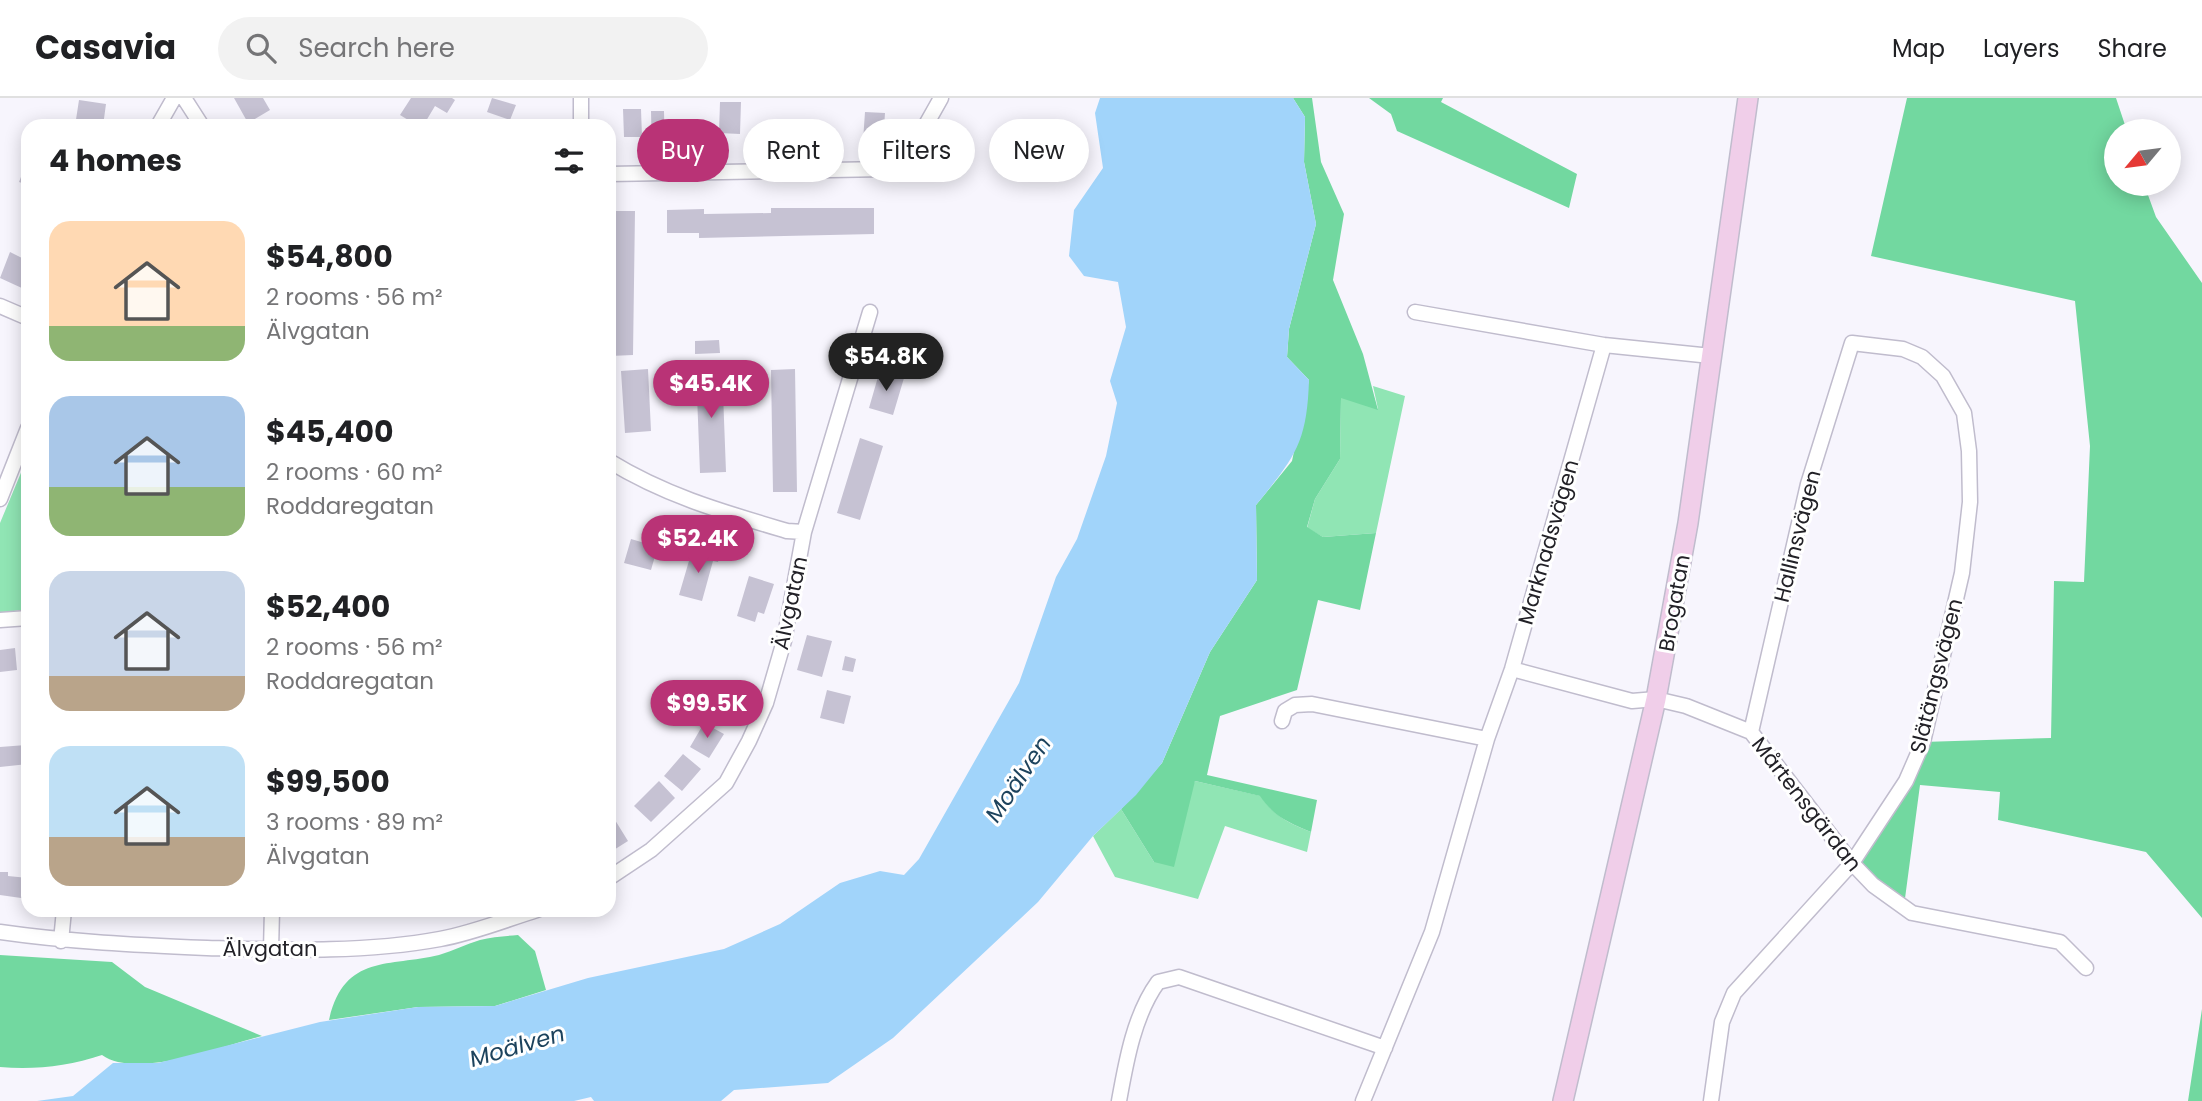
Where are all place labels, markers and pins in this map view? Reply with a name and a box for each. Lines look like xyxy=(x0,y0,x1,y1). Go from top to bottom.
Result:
pin: $54.8K xyxy=(829,334,943,393)
pin: $45.4K xyxy=(654,360,768,420)
pin: $52.4K xyxy=(641,516,755,575)
pin: $99.5K xyxy=(650,680,764,740)

